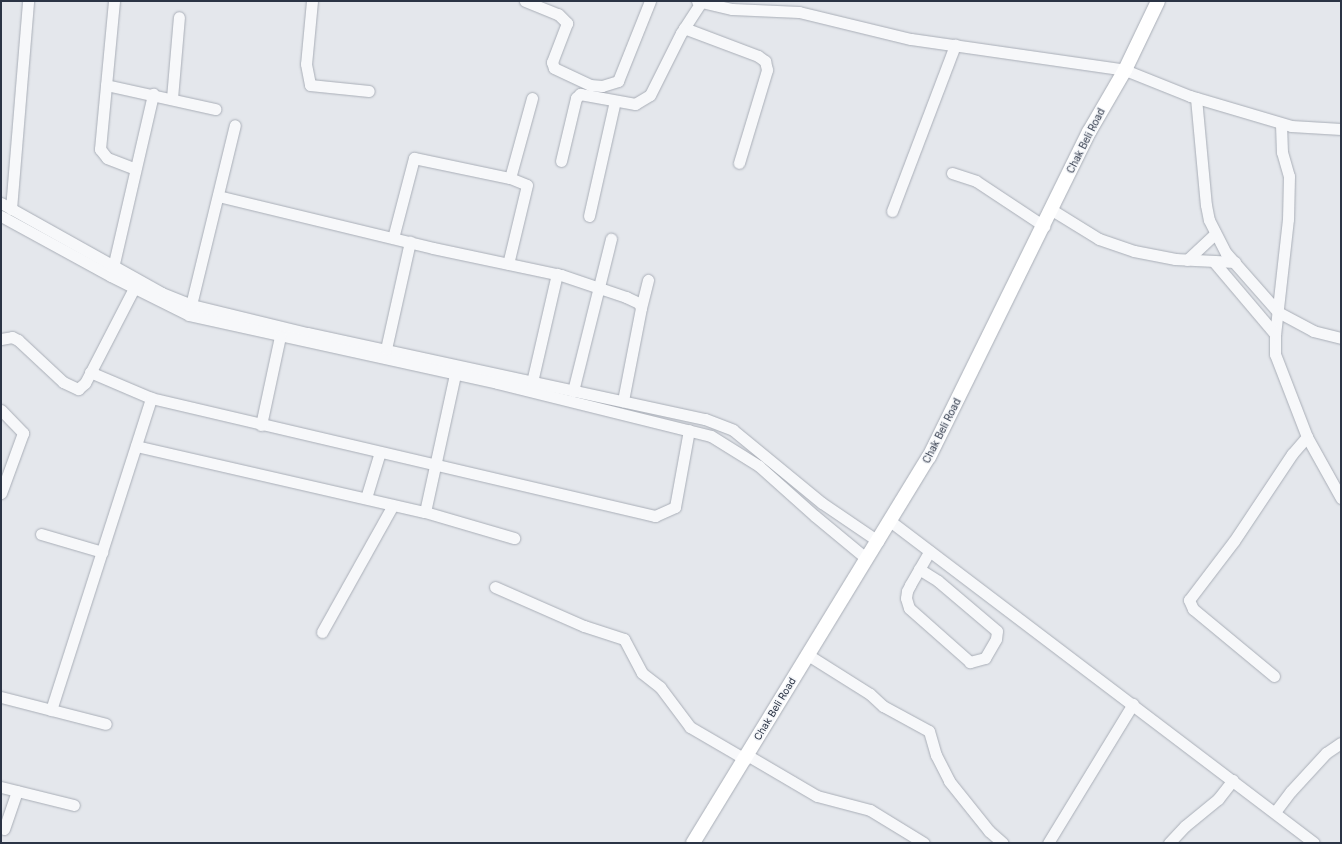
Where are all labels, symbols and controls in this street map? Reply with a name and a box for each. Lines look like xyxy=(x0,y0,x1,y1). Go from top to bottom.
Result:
street label: Chak Beli Road xyxy=(1064,107,1108,175)
street label: Chak Beli Road xyxy=(920,397,964,465)
street label: Chak Beli Road xyxy=(751,675,799,743)

